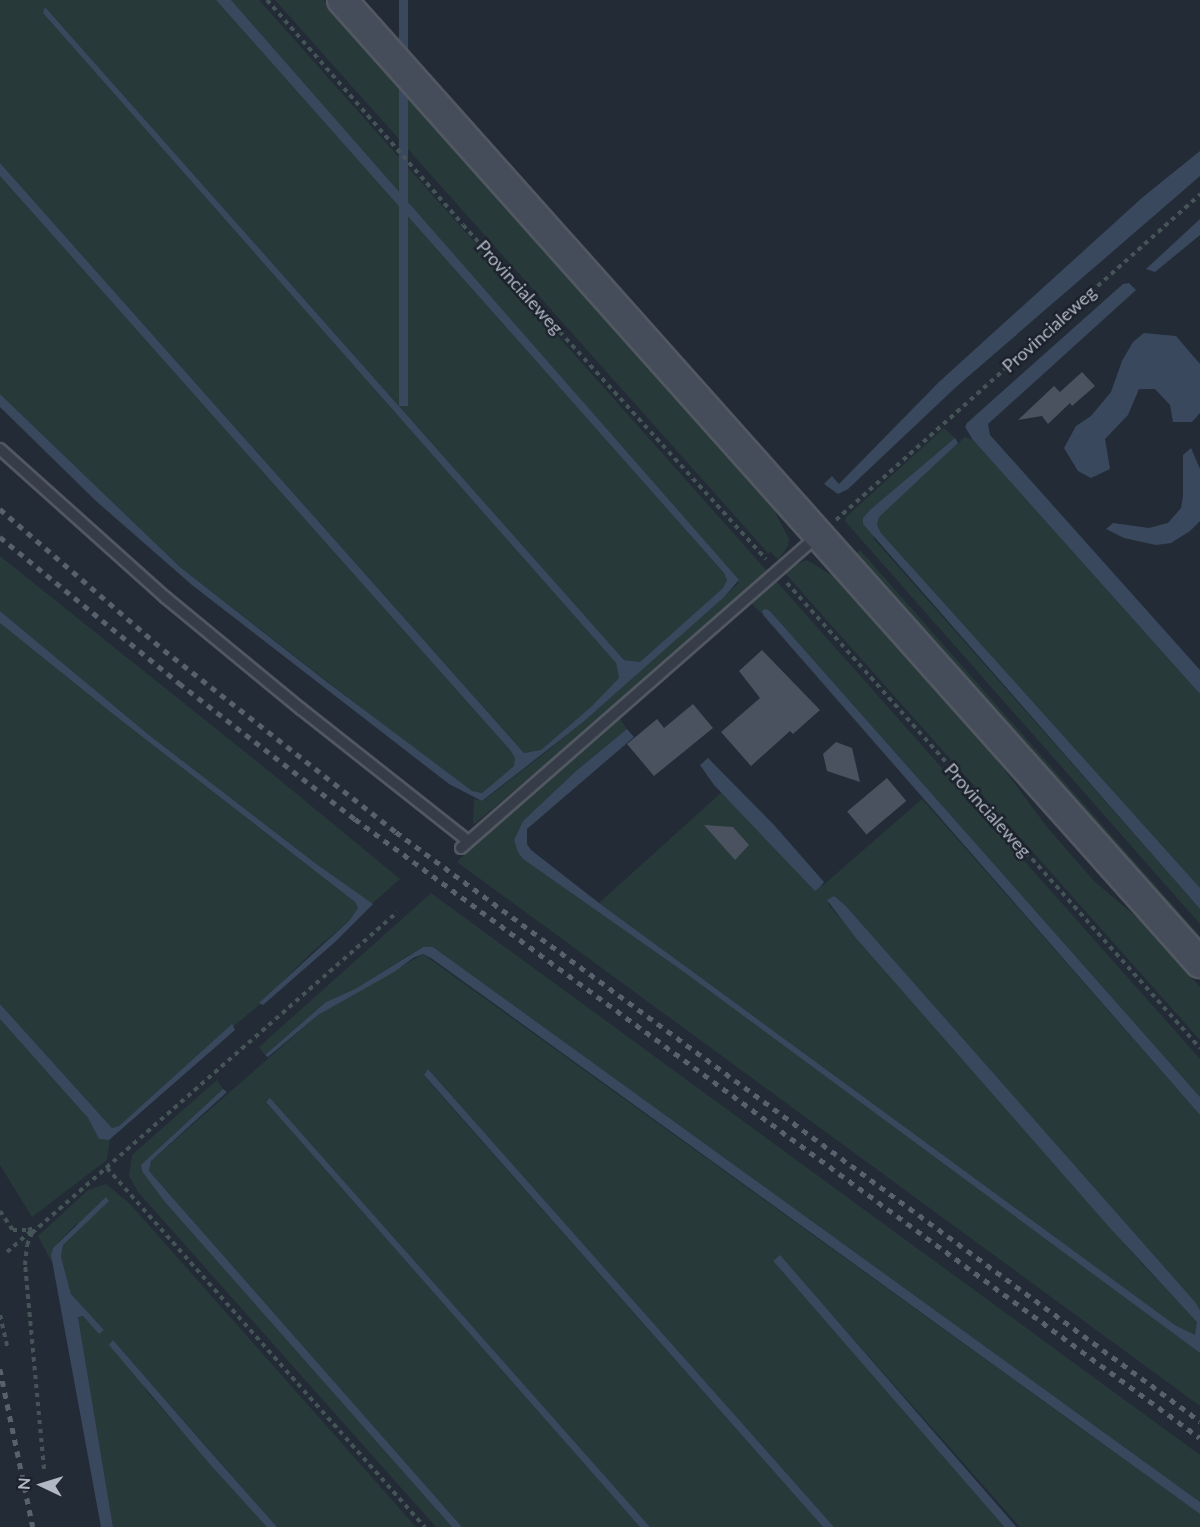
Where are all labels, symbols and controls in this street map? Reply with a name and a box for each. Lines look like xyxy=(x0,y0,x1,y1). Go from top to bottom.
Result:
street label: Provincialeweg xyxy=(472,236,568,338)
street label: Provincialeweg xyxy=(998,281,1100,377)
street label: Provincialeweg xyxy=(940,759,1036,861)
north arrow xyxy=(12,1455,72,1515)
text: N xyxy=(14,1477,33,1491)

